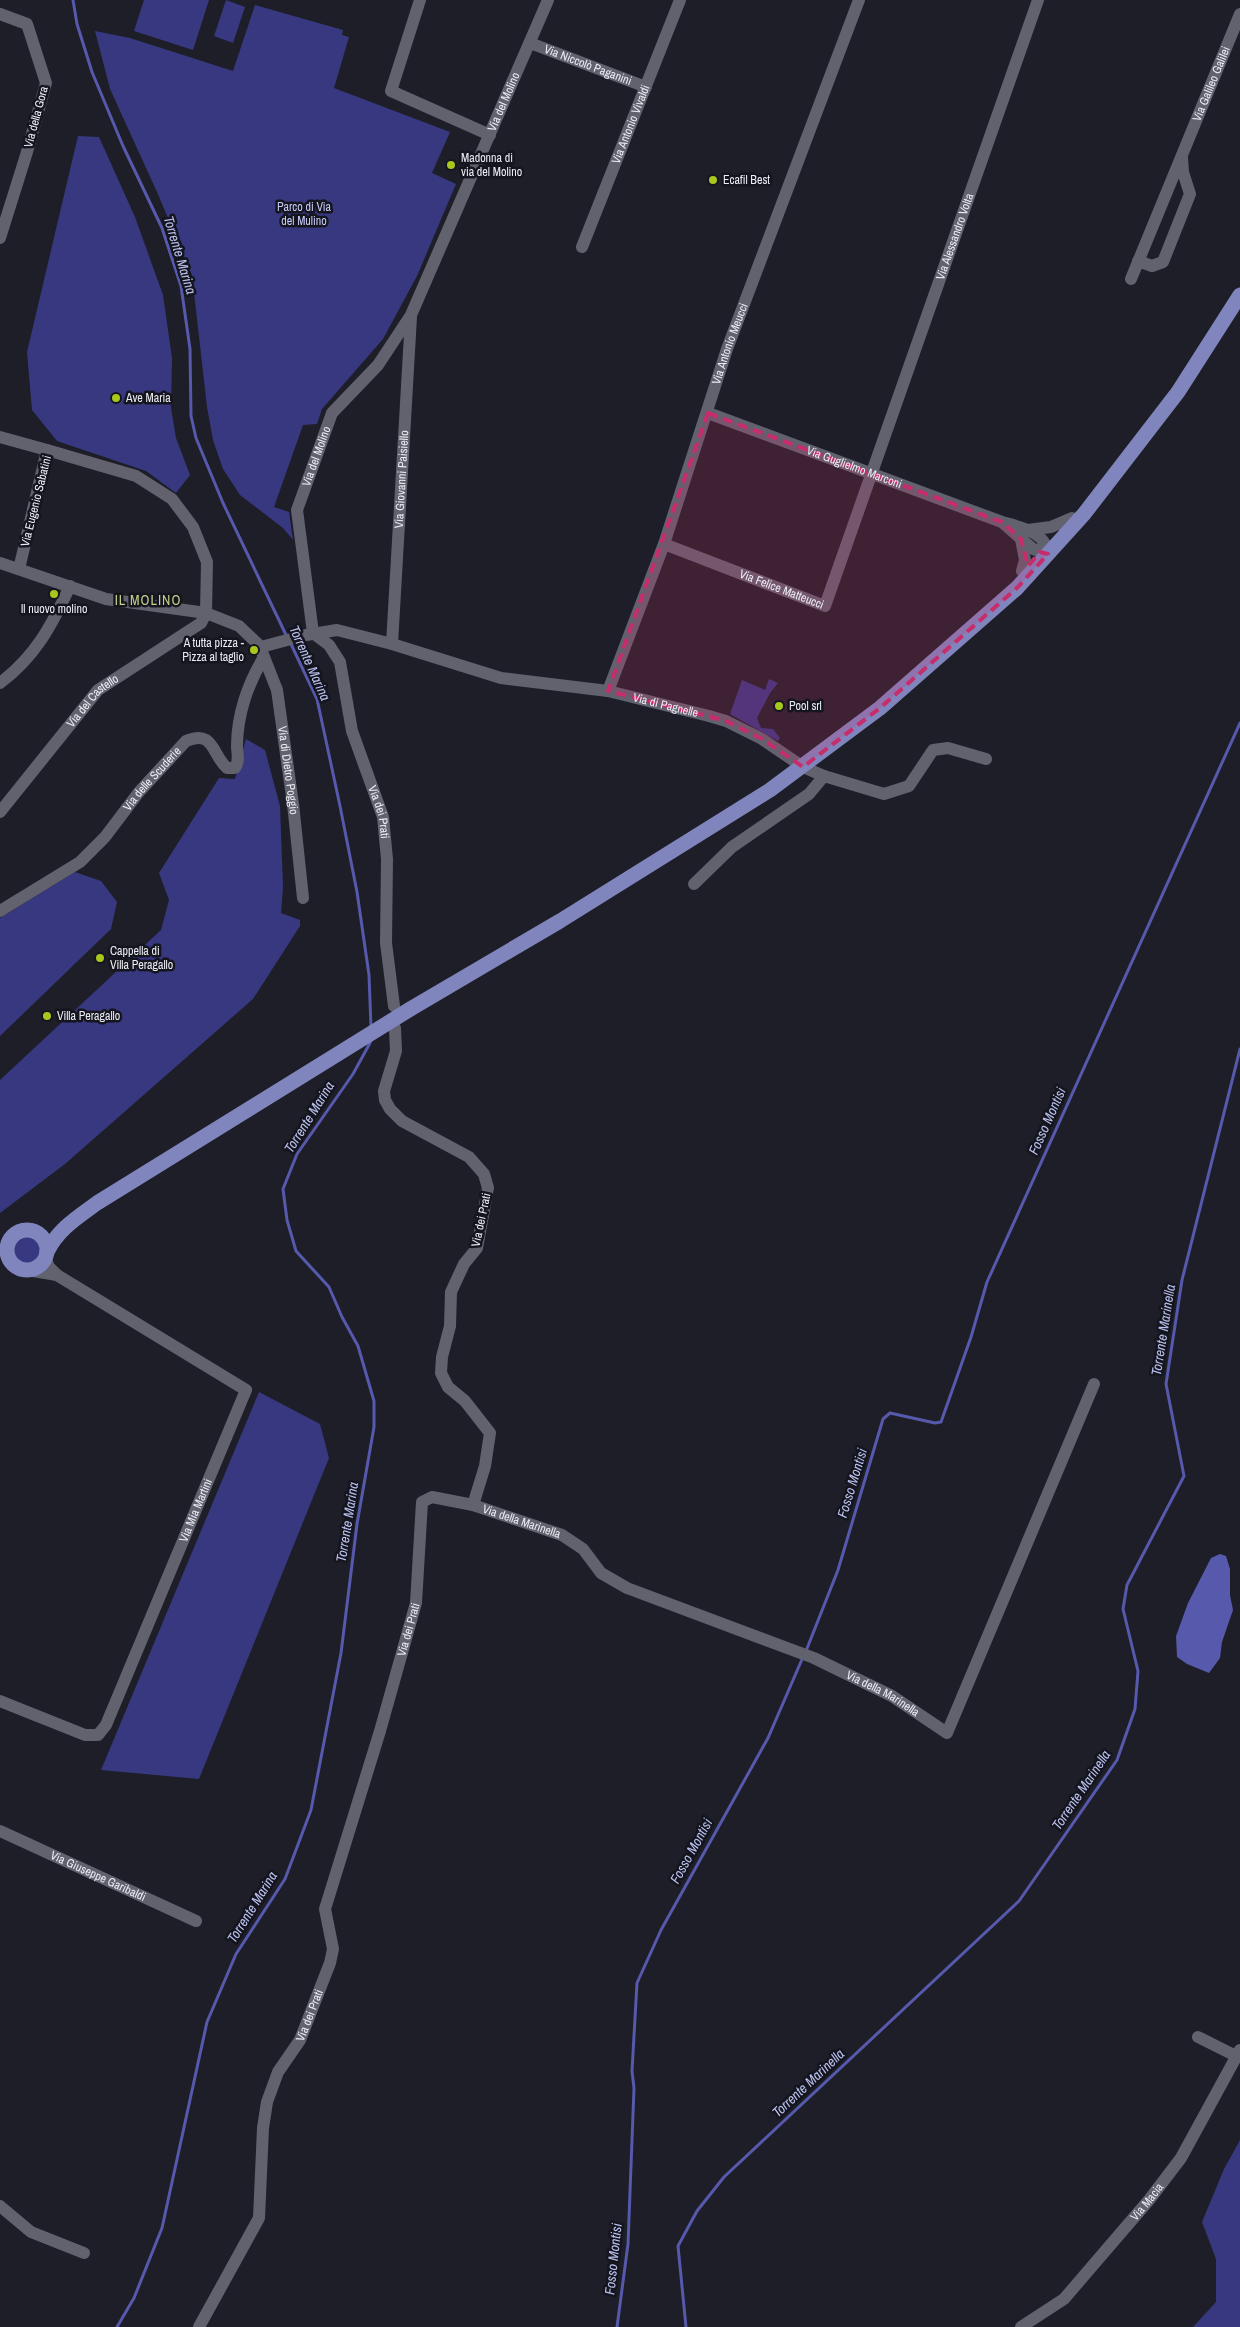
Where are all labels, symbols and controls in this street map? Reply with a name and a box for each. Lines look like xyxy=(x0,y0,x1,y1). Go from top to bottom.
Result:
street label: Via Niccolò Paganini xyxy=(542,41,634,89)
street label: Via Galileo Galilei xyxy=(1189,44,1234,124)
street label: Via del Molino xyxy=(484,70,524,134)
street label: Via Antonio Vivaldi xyxy=(608,83,654,166)
street label: Via della Gora xyxy=(20,84,52,149)
place label: Madonna di via del Molino xyxy=(461,150,522,180)
marker: Madonna di via del Molino xyxy=(445,159,457,171)
place label: Ecafil Best xyxy=(723,172,770,188)
marker: Ecafil Best xyxy=(707,174,719,186)
street label: Via Alessandro Volta xyxy=(932,191,978,282)
park label: Parco di Via del Mulino xyxy=(277,199,332,229)
water label: Torrente Marina xyxy=(160,214,200,296)
street label: Via Antonio Meucci xyxy=(708,301,752,387)
place label: Ave Maria xyxy=(125,390,171,406)
marker: Ave Maria xyxy=(110,392,122,404)
street label: Via del Molino xyxy=(298,424,335,489)
street label: Via Giovanni Paisiello xyxy=(391,430,412,529)
street label: Via Guglielmo Marconi xyxy=(804,442,904,492)
street label: Via Eugenio Sabatini xyxy=(17,454,55,548)
street label: Via Felice Matteucci xyxy=(737,566,826,613)
marker: Il nuovo molino xyxy=(48,588,60,600)
district label: IL MOLINO xyxy=(115,591,181,609)
place label: Il nuovo molino xyxy=(21,601,87,617)
water label: Torrente Marina xyxy=(285,622,335,704)
place label: A tutta pizza - Pizza al taglio xyxy=(182,635,245,665)
marker: A tutta pizza - Pizza al taglio xyxy=(248,644,260,656)
street label: Via del Castello xyxy=(63,671,122,731)
street label: Via di Pagnelle xyxy=(631,689,700,721)
place label: Pool srl xyxy=(789,698,822,714)
marker: Pool srl xyxy=(773,700,785,712)
street label: Via di Dietro Poggio xyxy=(274,725,302,815)
street label: Via delle Scuderie xyxy=(119,743,185,814)
street label: Via dei Prati xyxy=(364,783,393,839)
place label: Cappella di Villa Peragallo xyxy=(110,943,173,973)
marker: Cappella di Villa Peragallo xyxy=(94,952,106,964)
place label: Villa Peragallo xyxy=(57,1008,120,1024)
marker: Villa Peragallo xyxy=(41,1010,53,1022)
water label: Torrente Marina xyxy=(280,1078,338,1156)
water label: Fosso Montisi xyxy=(1024,1084,1070,1157)
street label: Via dei Prati xyxy=(468,1192,494,1248)
water label: Torrente Marinella xyxy=(1147,1283,1179,1377)
water label: Fosso Montisi xyxy=(833,1445,871,1520)
street label: Via Mia Martini xyxy=(175,1476,216,1544)
water label: Torrente Marina xyxy=(332,1481,362,1563)
street label: Via della Marinella xyxy=(480,1501,563,1542)
street label: Via dei Prati xyxy=(393,1601,424,1658)
street label: Via della Marinella xyxy=(843,1667,923,1720)
water label: Torrente Marinella xyxy=(1048,1747,1114,1833)
water label: Fosso Montisi xyxy=(666,1815,717,1887)
street label: Via Giuseppe Garibaldi xyxy=(48,1847,148,1905)
water label: Torrente Marina xyxy=(223,1868,281,1946)
street label: Via dei Prati xyxy=(292,1987,327,2044)
water label: Torrente Marinella xyxy=(768,2045,848,2121)
street label: Via Macia xyxy=(1127,2179,1167,2224)
water label: Fosso Montisi xyxy=(600,2222,626,2296)

